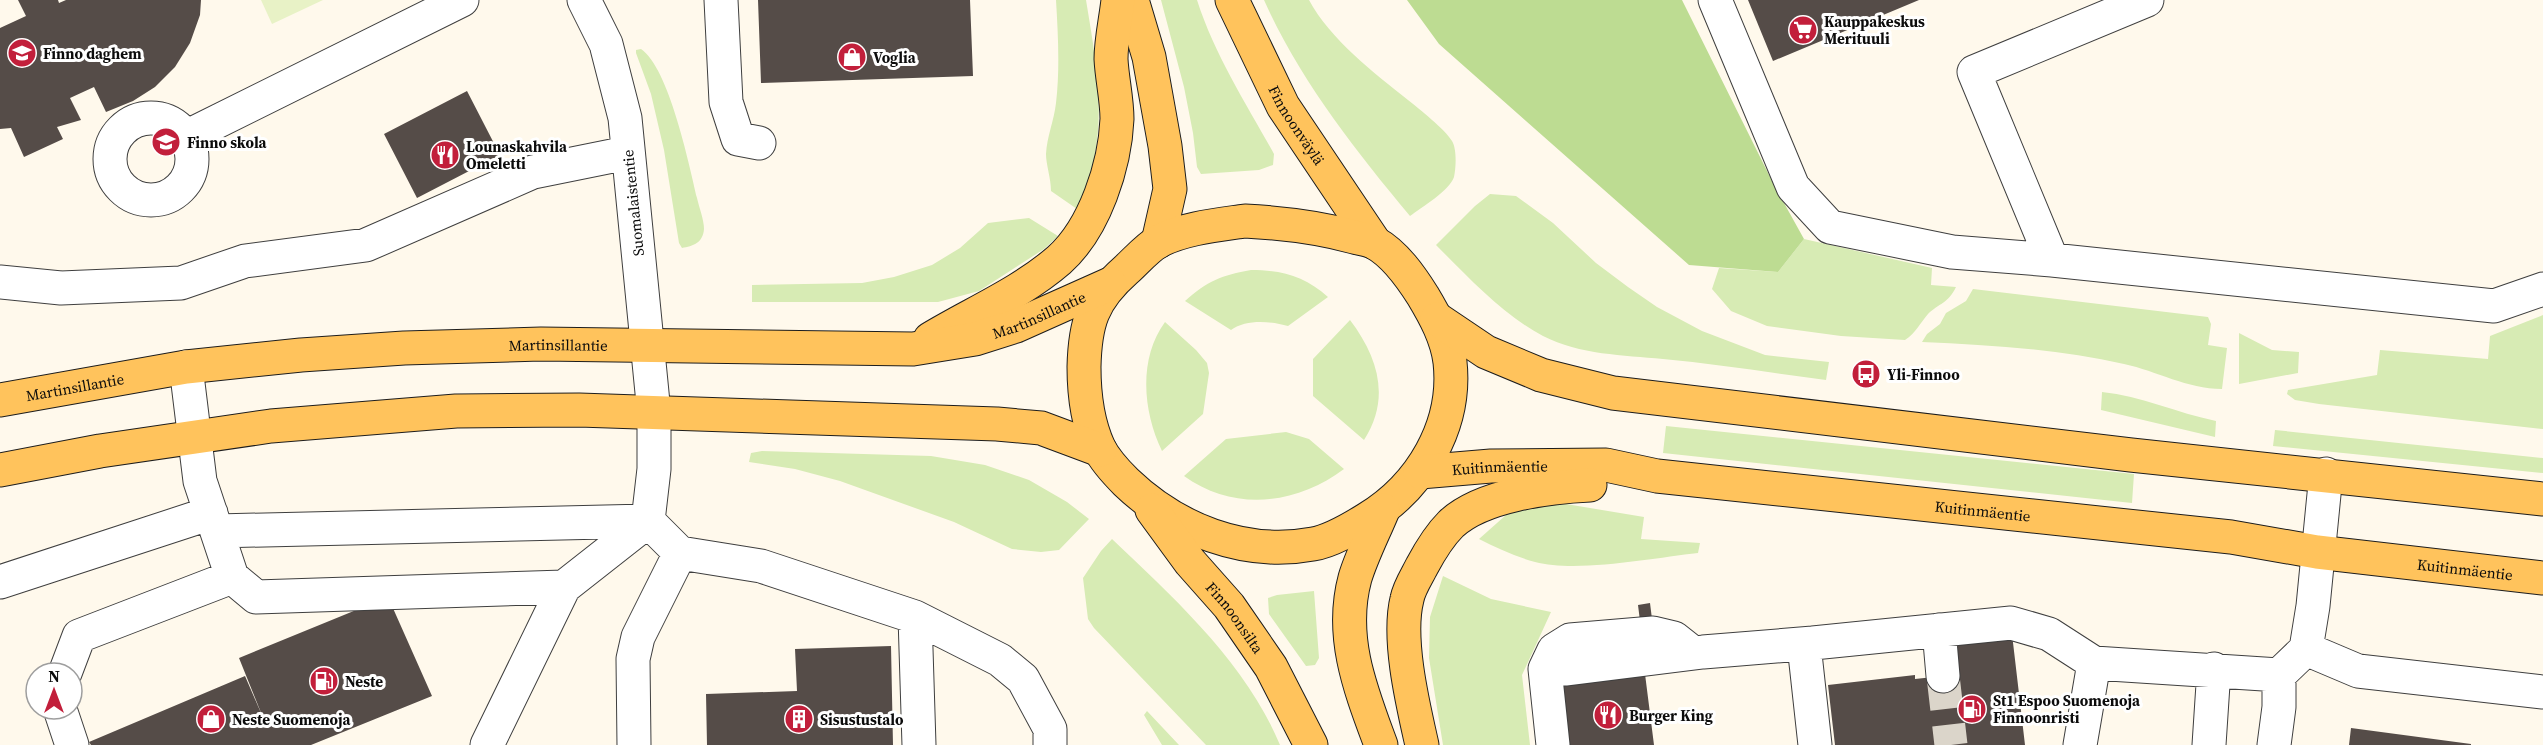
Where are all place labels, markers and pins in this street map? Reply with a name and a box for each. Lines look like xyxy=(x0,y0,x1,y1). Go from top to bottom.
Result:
place label: Kauppakeskus Merituuli xyxy=(1824,11,1925,49)
supermarket icon: Kauppakeskus Merituuli xyxy=(1787,14,1819,46)
school or university icon: Finno daghem xyxy=(6,37,38,69)
shop icon: Voglia xyxy=(836,41,868,73)
place label: Finno daghem xyxy=(43,43,142,64)
place label: Voglia xyxy=(873,47,917,68)
school or university icon: Finno skola xyxy=(150,126,182,158)
place label: Finno skola xyxy=(187,132,268,153)
place label: Lounaskahvila Omeletti xyxy=(466,136,568,174)
restaurant icon: Lounaskahvila Omeletti xyxy=(429,139,461,171)
bus stop icon: Yli-Finnoo xyxy=(1850,358,1882,390)
place label: Yli-Finnoo xyxy=(1887,364,1960,385)
fuel station icon: Neste xyxy=(308,665,340,697)
place label: Neste xyxy=(345,671,383,692)
place label: St1 Espoo Suomenoja Finnoonristi xyxy=(1993,690,2141,728)
fuel station icon: St1 Espoo Suomenoja Finnoonristi xyxy=(1956,693,1988,725)
restaurant icon: Burger King xyxy=(1592,699,1624,731)
shop icon: Neste Suomenoja xyxy=(195,703,227,735)
building icon: Sisustustalo xyxy=(783,703,815,735)
place label: Burger King xyxy=(1629,705,1713,726)
place label: Neste Suomenoja xyxy=(232,709,351,730)
place label: Sisustustalo xyxy=(820,709,904,730)

